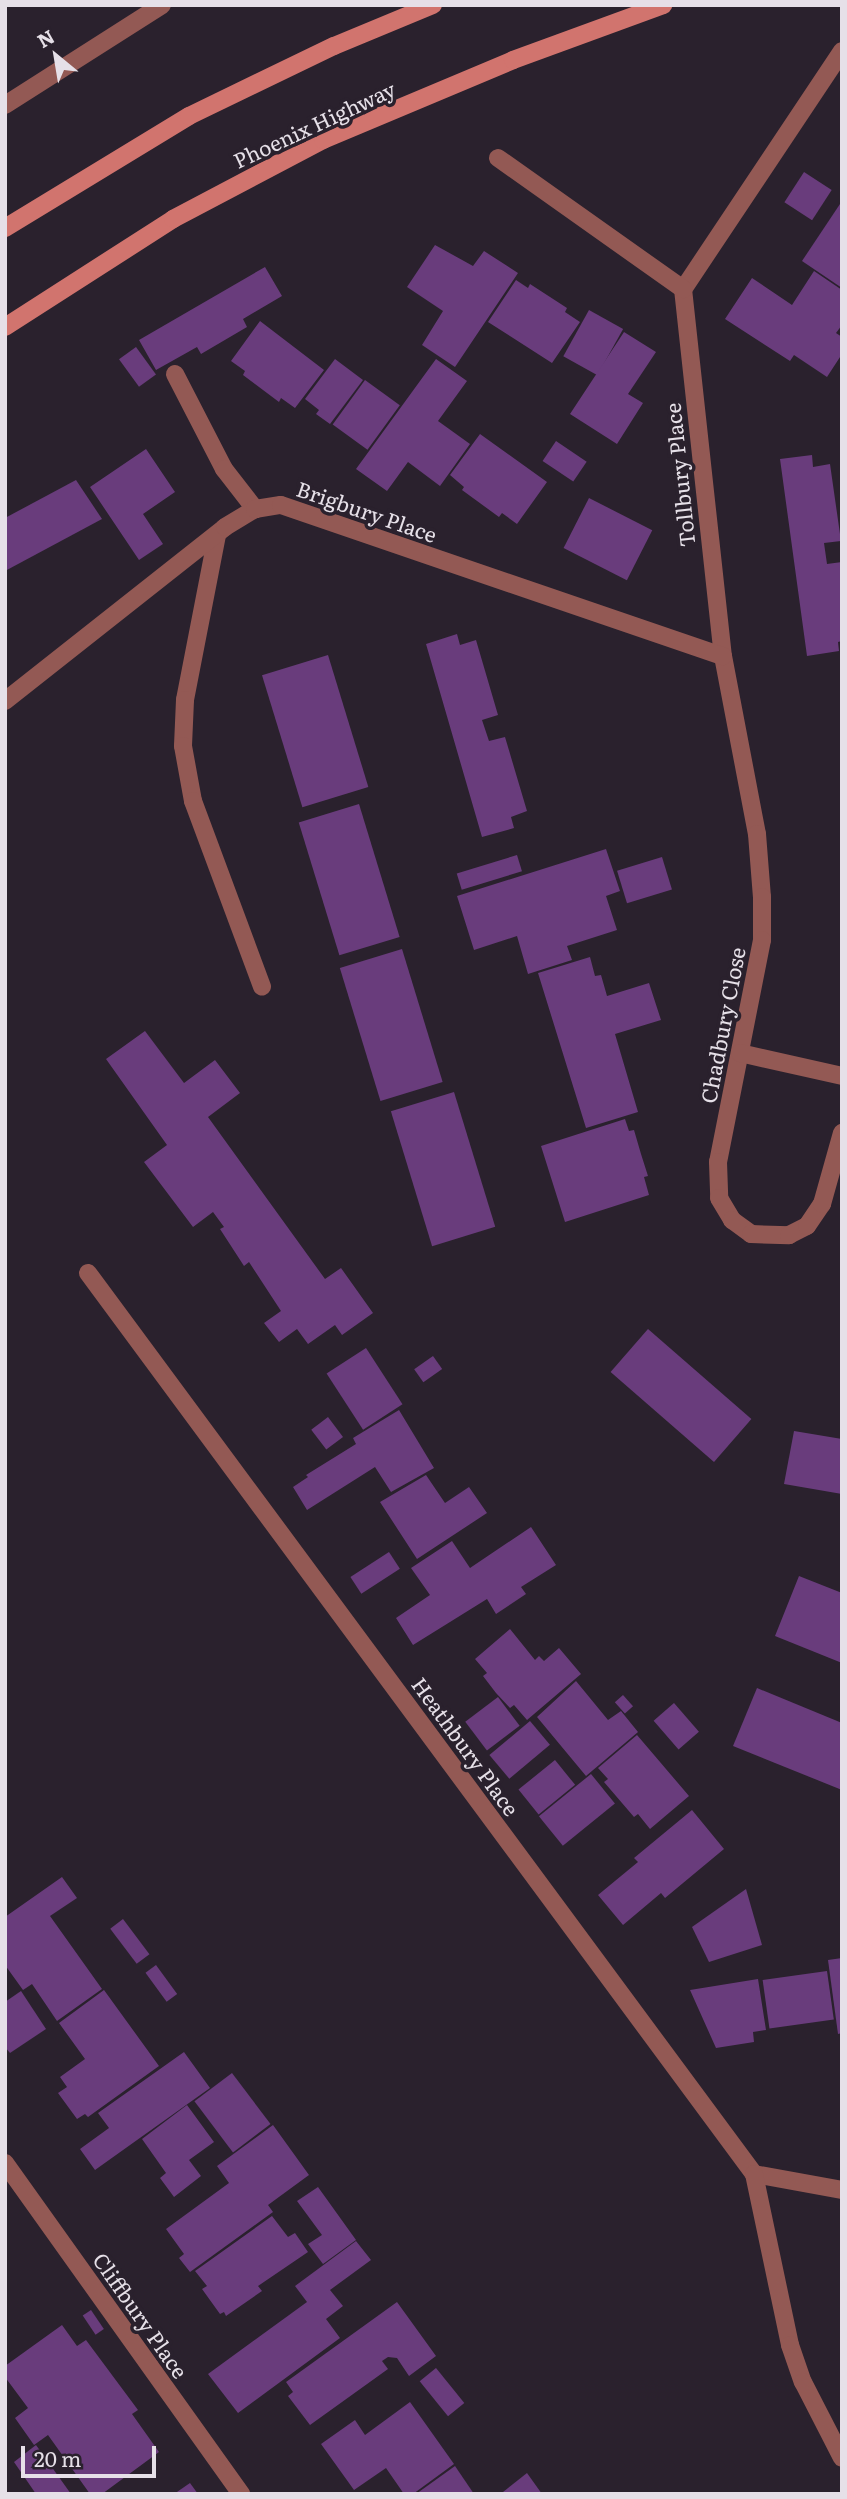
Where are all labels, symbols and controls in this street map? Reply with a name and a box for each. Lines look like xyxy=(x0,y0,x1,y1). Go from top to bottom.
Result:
north arrow xyxy=(21,21,91,91)
text: N xyxy=(32,22,59,54)
street label: Phoenix Highway xyxy=(229,75,399,173)
street label: Tollbury Place xyxy=(659,402,699,548)
street label: Brigbury Place xyxy=(294,475,440,547)
street label: Chadbury Close xyxy=(695,945,749,1105)
street label: Heathbury Place xyxy=(407,1672,525,1820)
street label: Cliffbury Place xyxy=(88,2247,194,2383)
scale bar xyxy=(24,2432,159,2476)
text: 20 m xyxy=(34,2442,81,2473)

